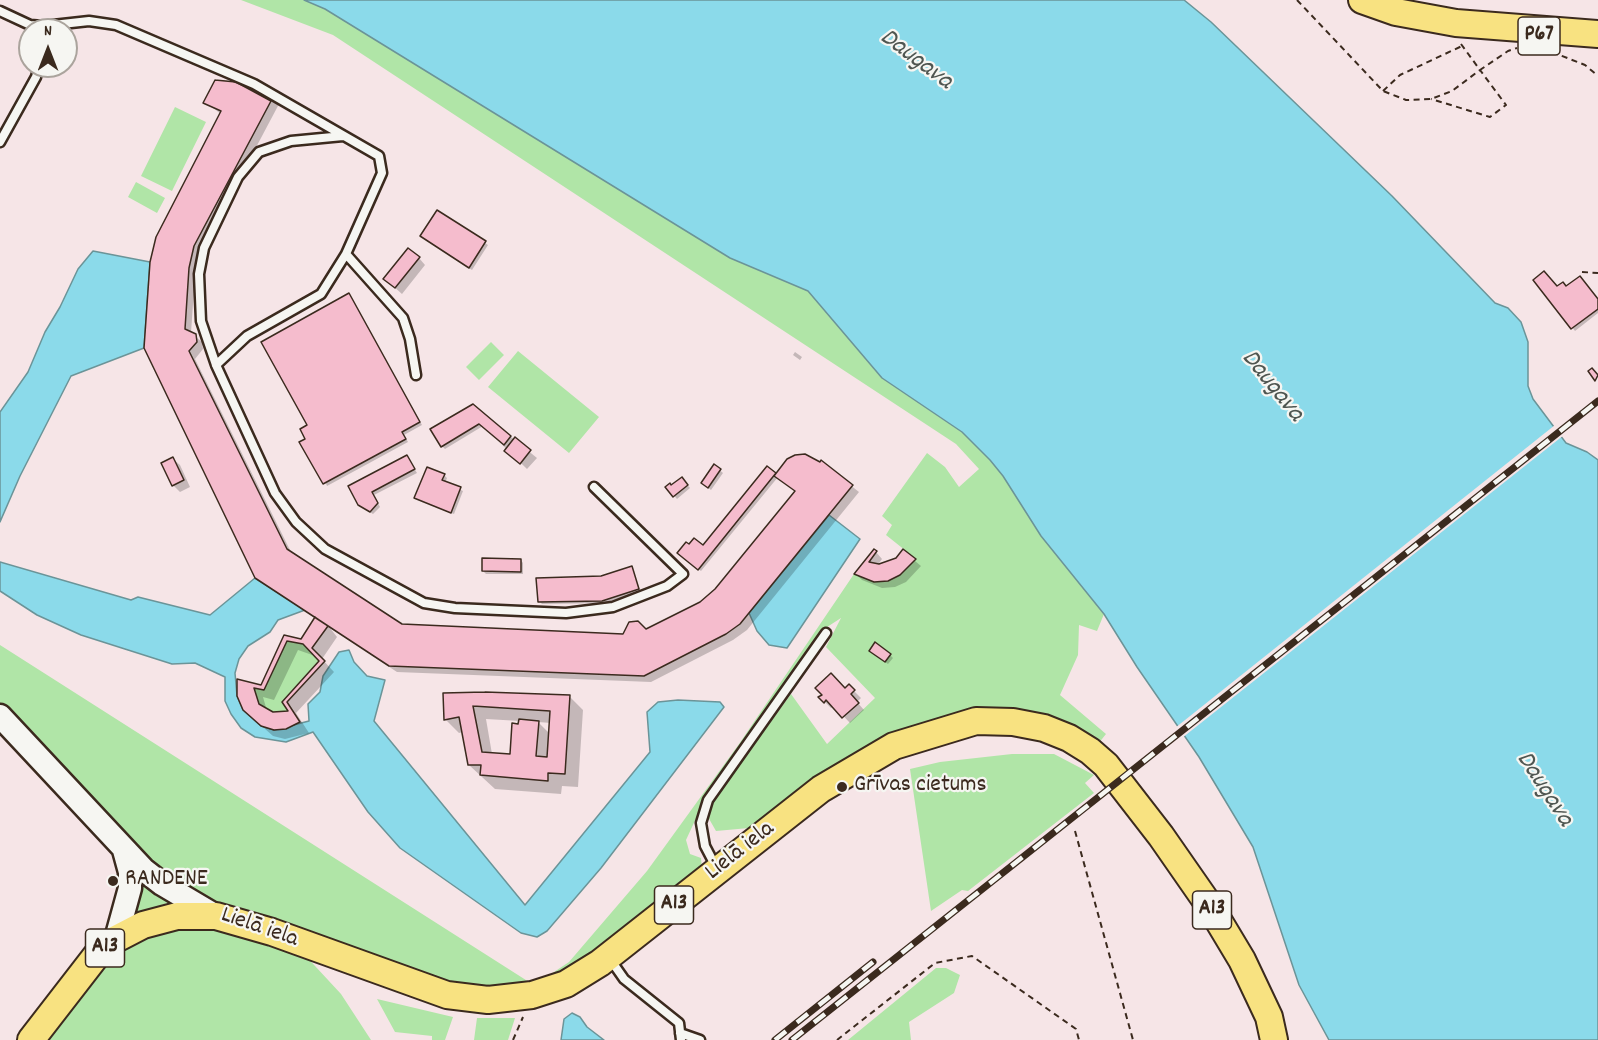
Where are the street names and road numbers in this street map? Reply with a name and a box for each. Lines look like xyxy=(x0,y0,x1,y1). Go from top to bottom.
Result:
road number: P67 xyxy=(1518,17,1560,55)
street label: Lielā iela xyxy=(701,816,781,888)
road number: A13 xyxy=(654,886,694,924)
road number: A13 xyxy=(1192,891,1232,929)
street label: Lielā iela xyxy=(217,902,301,956)
road number: A13 xyxy=(86,929,124,967)

